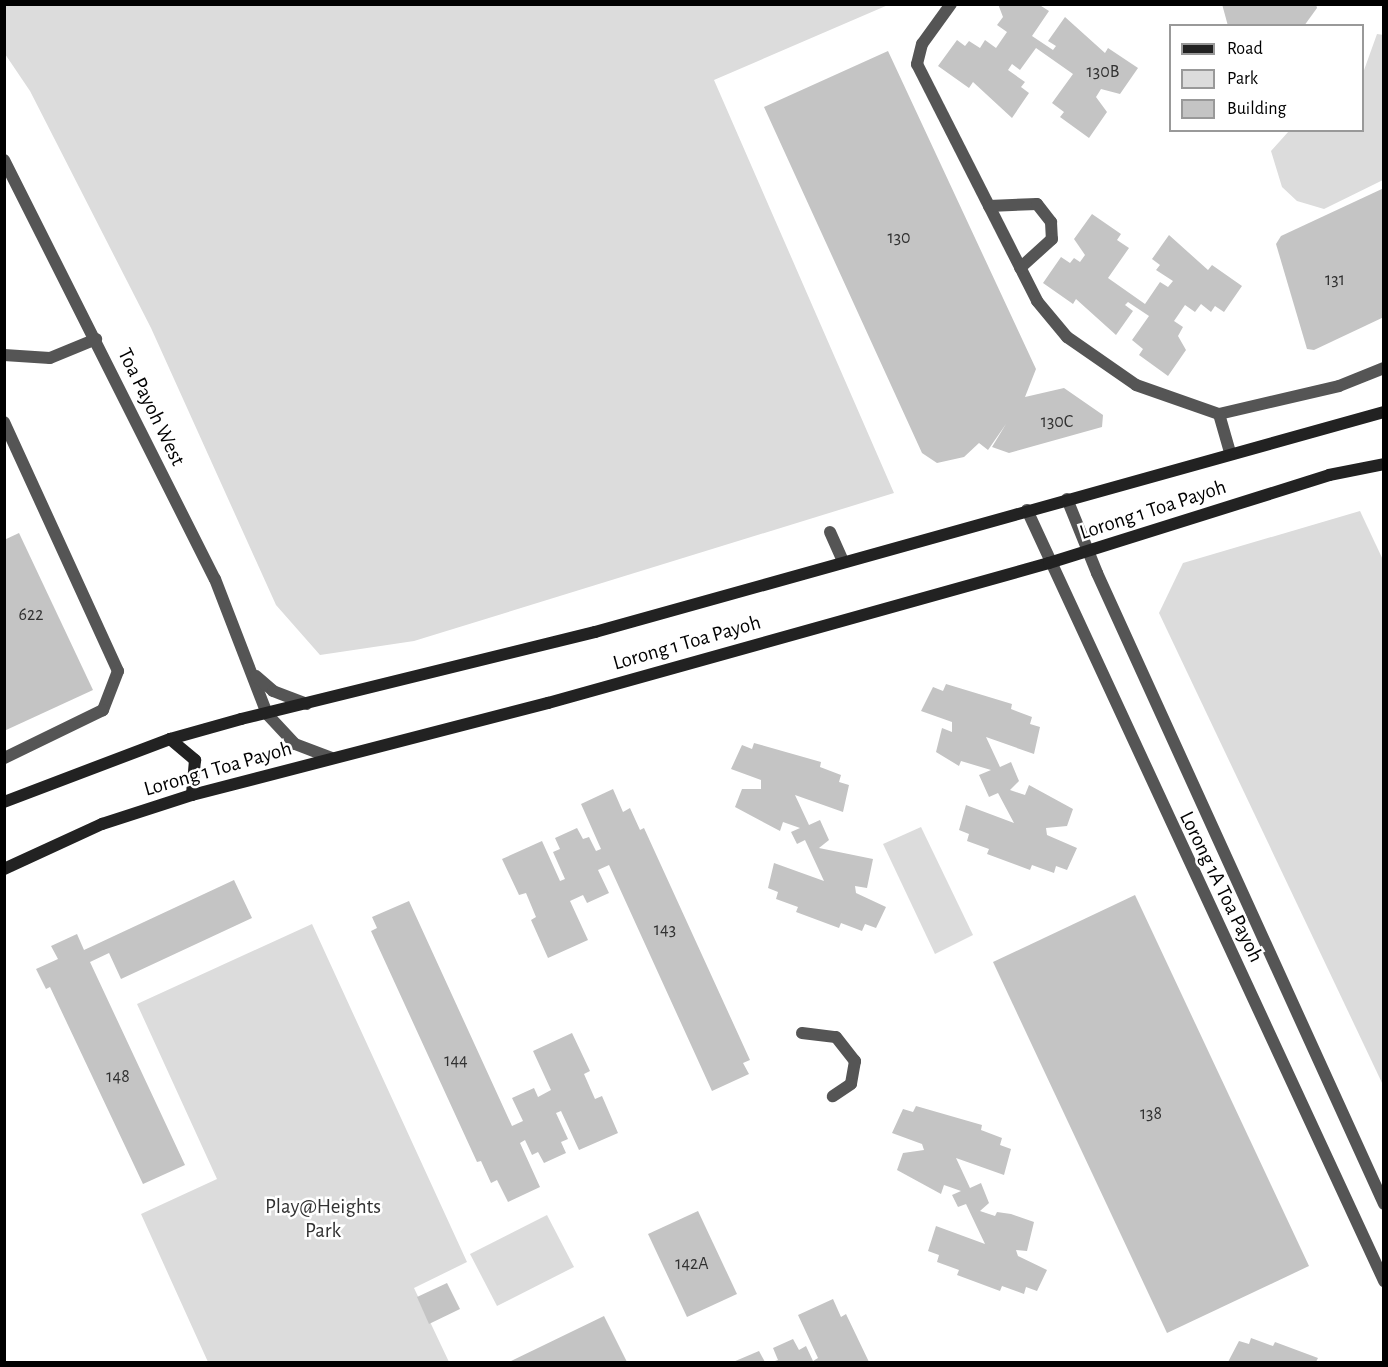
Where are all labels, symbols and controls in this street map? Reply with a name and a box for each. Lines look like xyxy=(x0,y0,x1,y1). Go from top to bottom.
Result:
legend xyxy=(1169,24,1364,132)
text: Road xyxy=(1227,40,1263,58)
house number: 130B xyxy=(1087,61,1119,83)
text: Park xyxy=(1227,70,1258,88)
text: Building xyxy=(1227,100,1286,118)
house number: 130 xyxy=(887,227,911,249)
house number: 131 xyxy=(1325,269,1345,291)
street label: Toa Payoh West xyxy=(112,344,190,470)
house number: 130C xyxy=(1041,411,1073,433)
street label: Lorong 1 Toa Payoh xyxy=(1076,474,1230,546)
house number: 622 xyxy=(19,604,43,626)
street label: Lorong 1 Toa Payoh xyxy=(610,610,764,676)
street label: Lorong 1 Toa Payoh xyxy=(141,736,295,802)
street label: Lorong 1A Toa Payoh xyxy=(1174,807,1268,967)
house number: 143 xyxy=(654,919,676,941)
house number: 144 xyxy=(444,1050,468,1072)
house number: 148 xyxy=(106,1066,130,1088)
house number: 138 xyxy=(1140,1103,1162,1125)
park label: Play@Heights Park xyxy=(265,1194,381,1244)
house number: 142A xyxy=(675,1253,709,1275)

